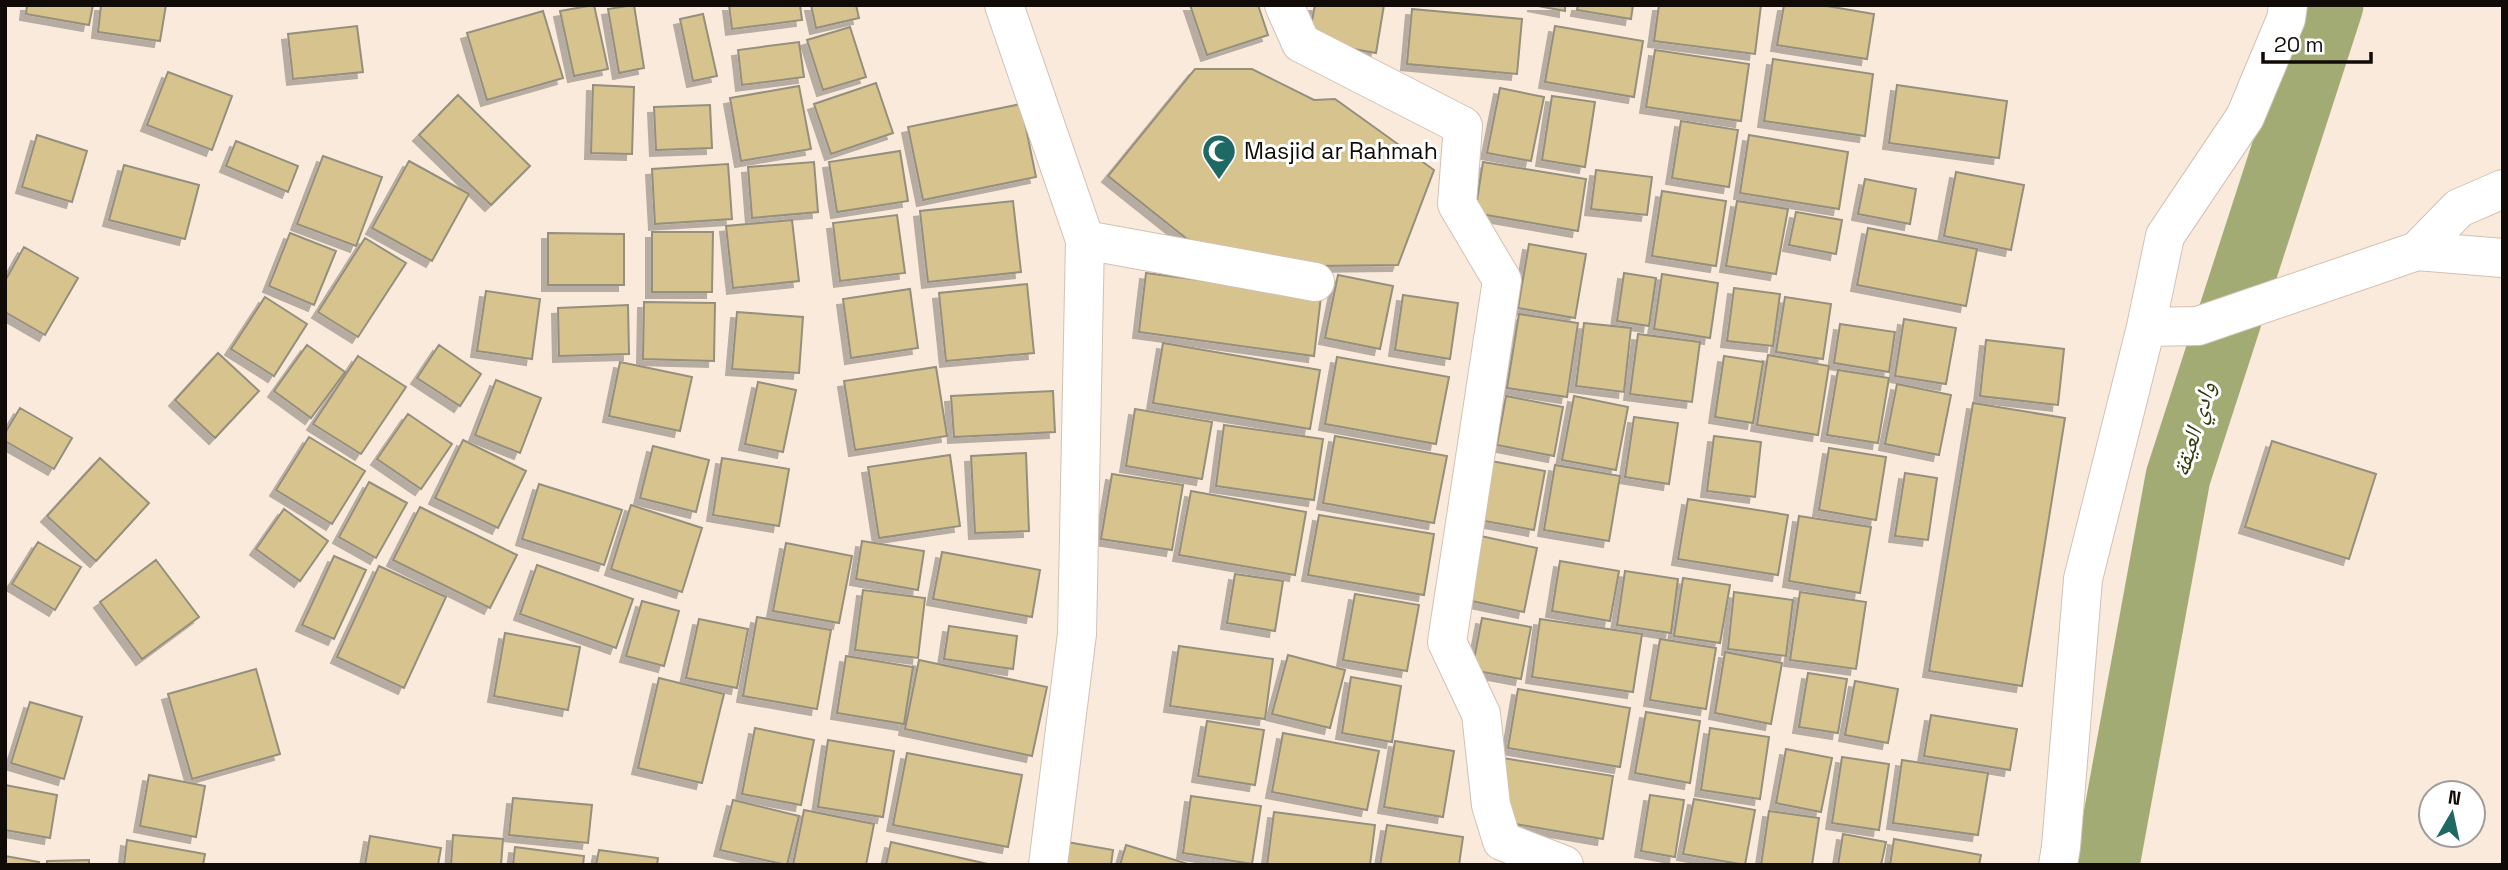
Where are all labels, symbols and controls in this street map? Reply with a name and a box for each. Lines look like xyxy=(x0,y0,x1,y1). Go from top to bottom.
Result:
scale bar xyxy=(2263,21,2372,65)
text: 20 m xyxy=(2274,31,2324,58)
mosque icon: Masjid ar Rahmah xyxy=(1200,132,1238,181)
place label: Masjid ar Rahmah xyxy=(1244,136,1438,166)
water label: وادي العيقة xyxy=(2164,378,2227,481)
north arrow xyxy=(2417,779,2487,849)
text: N xyxy=(2446,784,2463,811)

